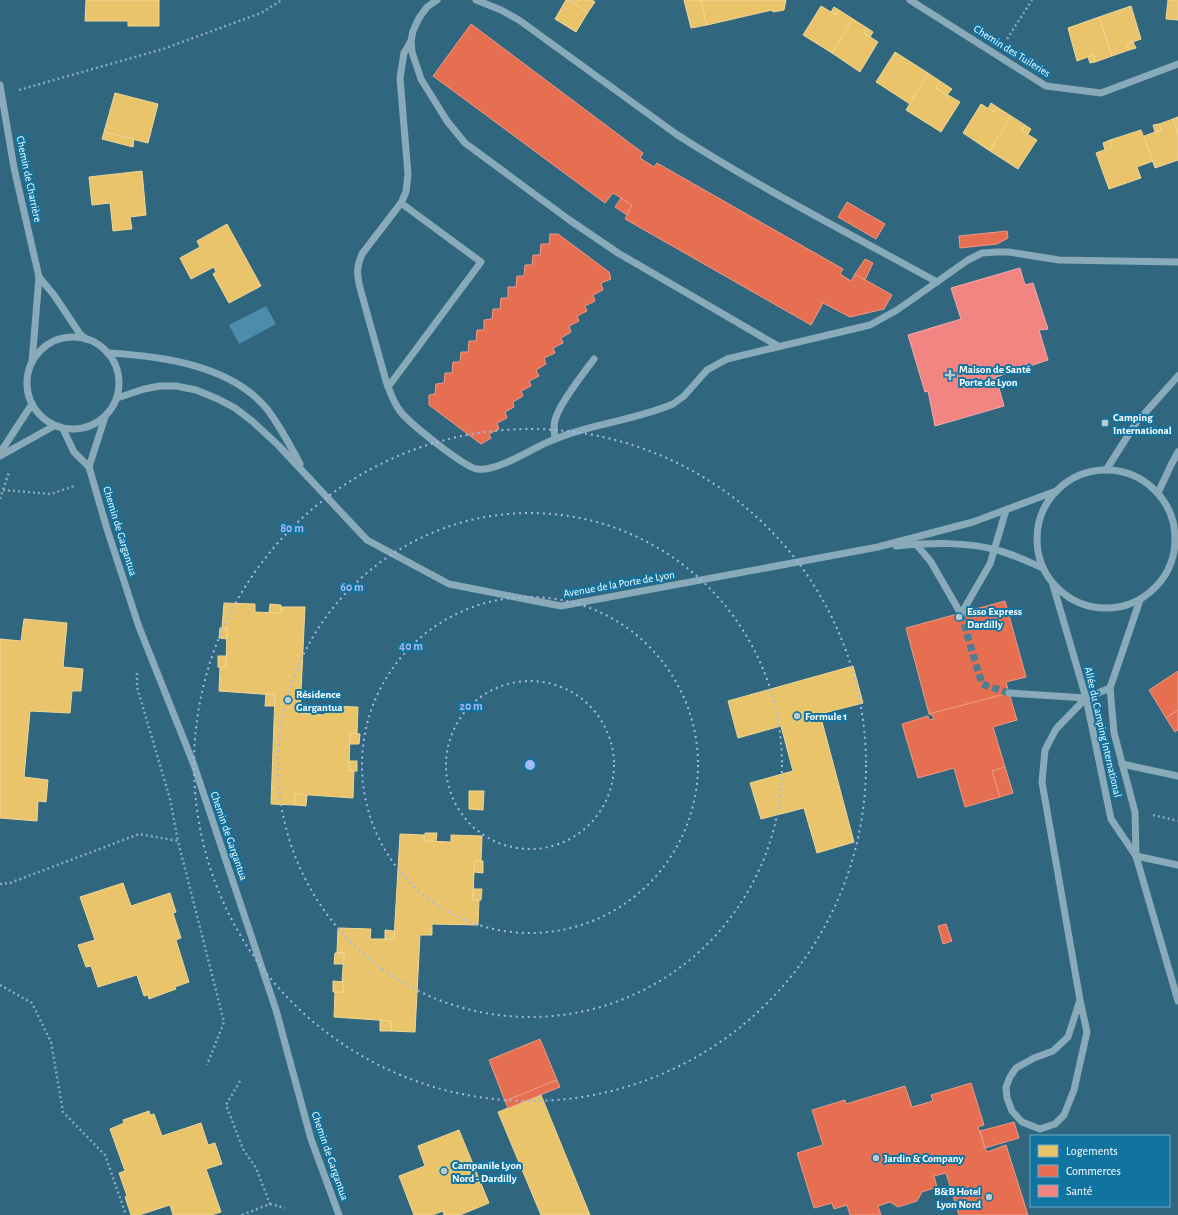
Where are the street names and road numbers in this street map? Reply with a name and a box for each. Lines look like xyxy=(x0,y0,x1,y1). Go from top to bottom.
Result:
street label: Chemin des Tuileries xyxy=(972,23,1052,79)
street label: Chemin de Charrière xyxy=(14,135,44,223)
street label: Chemin de Gargantua xyxy=(101,485,139,577)
street label: Avenue de la Porte de Lyon xyxy=(562,569,676,599)
street label: Allée du Camping International xyxy=(1083,666,1123,798)
street label: Chemin de Gargantua xyxy=(209,790,249,882)
street label: Chemin de Gargantua xyxy=(310,1110,350,1202)

